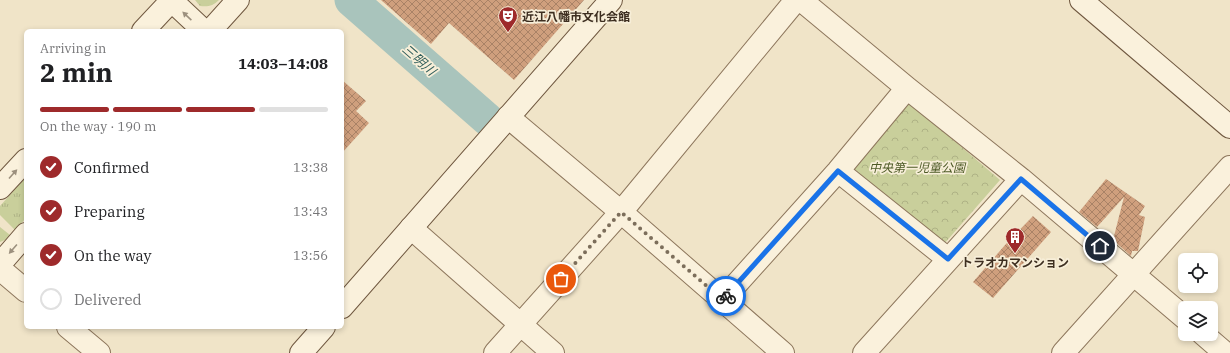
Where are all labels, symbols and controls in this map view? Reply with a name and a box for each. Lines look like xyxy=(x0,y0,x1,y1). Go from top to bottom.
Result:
theatre icon: 近江八幡市文化会館 xyxy=(497,5,519,33)
place label: 近江八幡市文化会館 xyxy=(522,9,630,24)
one-way arrow xyxy=(183,12,192,21)
text: Arriving in xyxy=(40,40,106,57)
water label: 三明川 xyxy=(399,41,441,81)
text: 14:03–14:08 xyxy=(238,54,328,73)
text: 2 min xyxy=(40,55,113,89)
text: On the way · 190 m xyxy=(40,118,156,135)
icon: check xyxy=(40,156,62,178)
text: Confirmed xyxy=(74,158,149,177)
text: 13:38 xyxy=(293,159,328,176)
park label: 中央第一児童公園 xyxy=(869,160,967,175)
one-way arrow xyxy=(8,169,18,179)
icon: check xyxy=(40,200,62,222)
text: Preparing xyxy=(74,202,145,221)
text: 13:43 xyxy=(293,203,328,220)
building icon: トラオカマンション xyxy=(1004,226,1026,254)
pin xyxy=(1083,229,1117,263)
icon: home xyxy=(1089,235,1111,257)
one-way arrow xyxy=(8,244,18,254)
icon: check xyxy=(40,244,62,266)
text: On the way xyxy=(74,246,152,265)
text: 13:56 xyxy=(293,247,328,264)
map controls xyxy=(1178,253,1218,341)
button: locate xyxy=(1178,253,1218,293)
place label: トラオカマンション xyxy=(961,255,1069,270)
pin xyxy=(544,262,578,296)
icon: bag xyxy=(550,268,572,290)
courier xyxy=(706,276,746,316)
icon: bike xyxy=(715,285,737,307)
text: Delivered xyxy=(74,290,142,309)
button: layers xyxy=(1178,301,1218,341)

